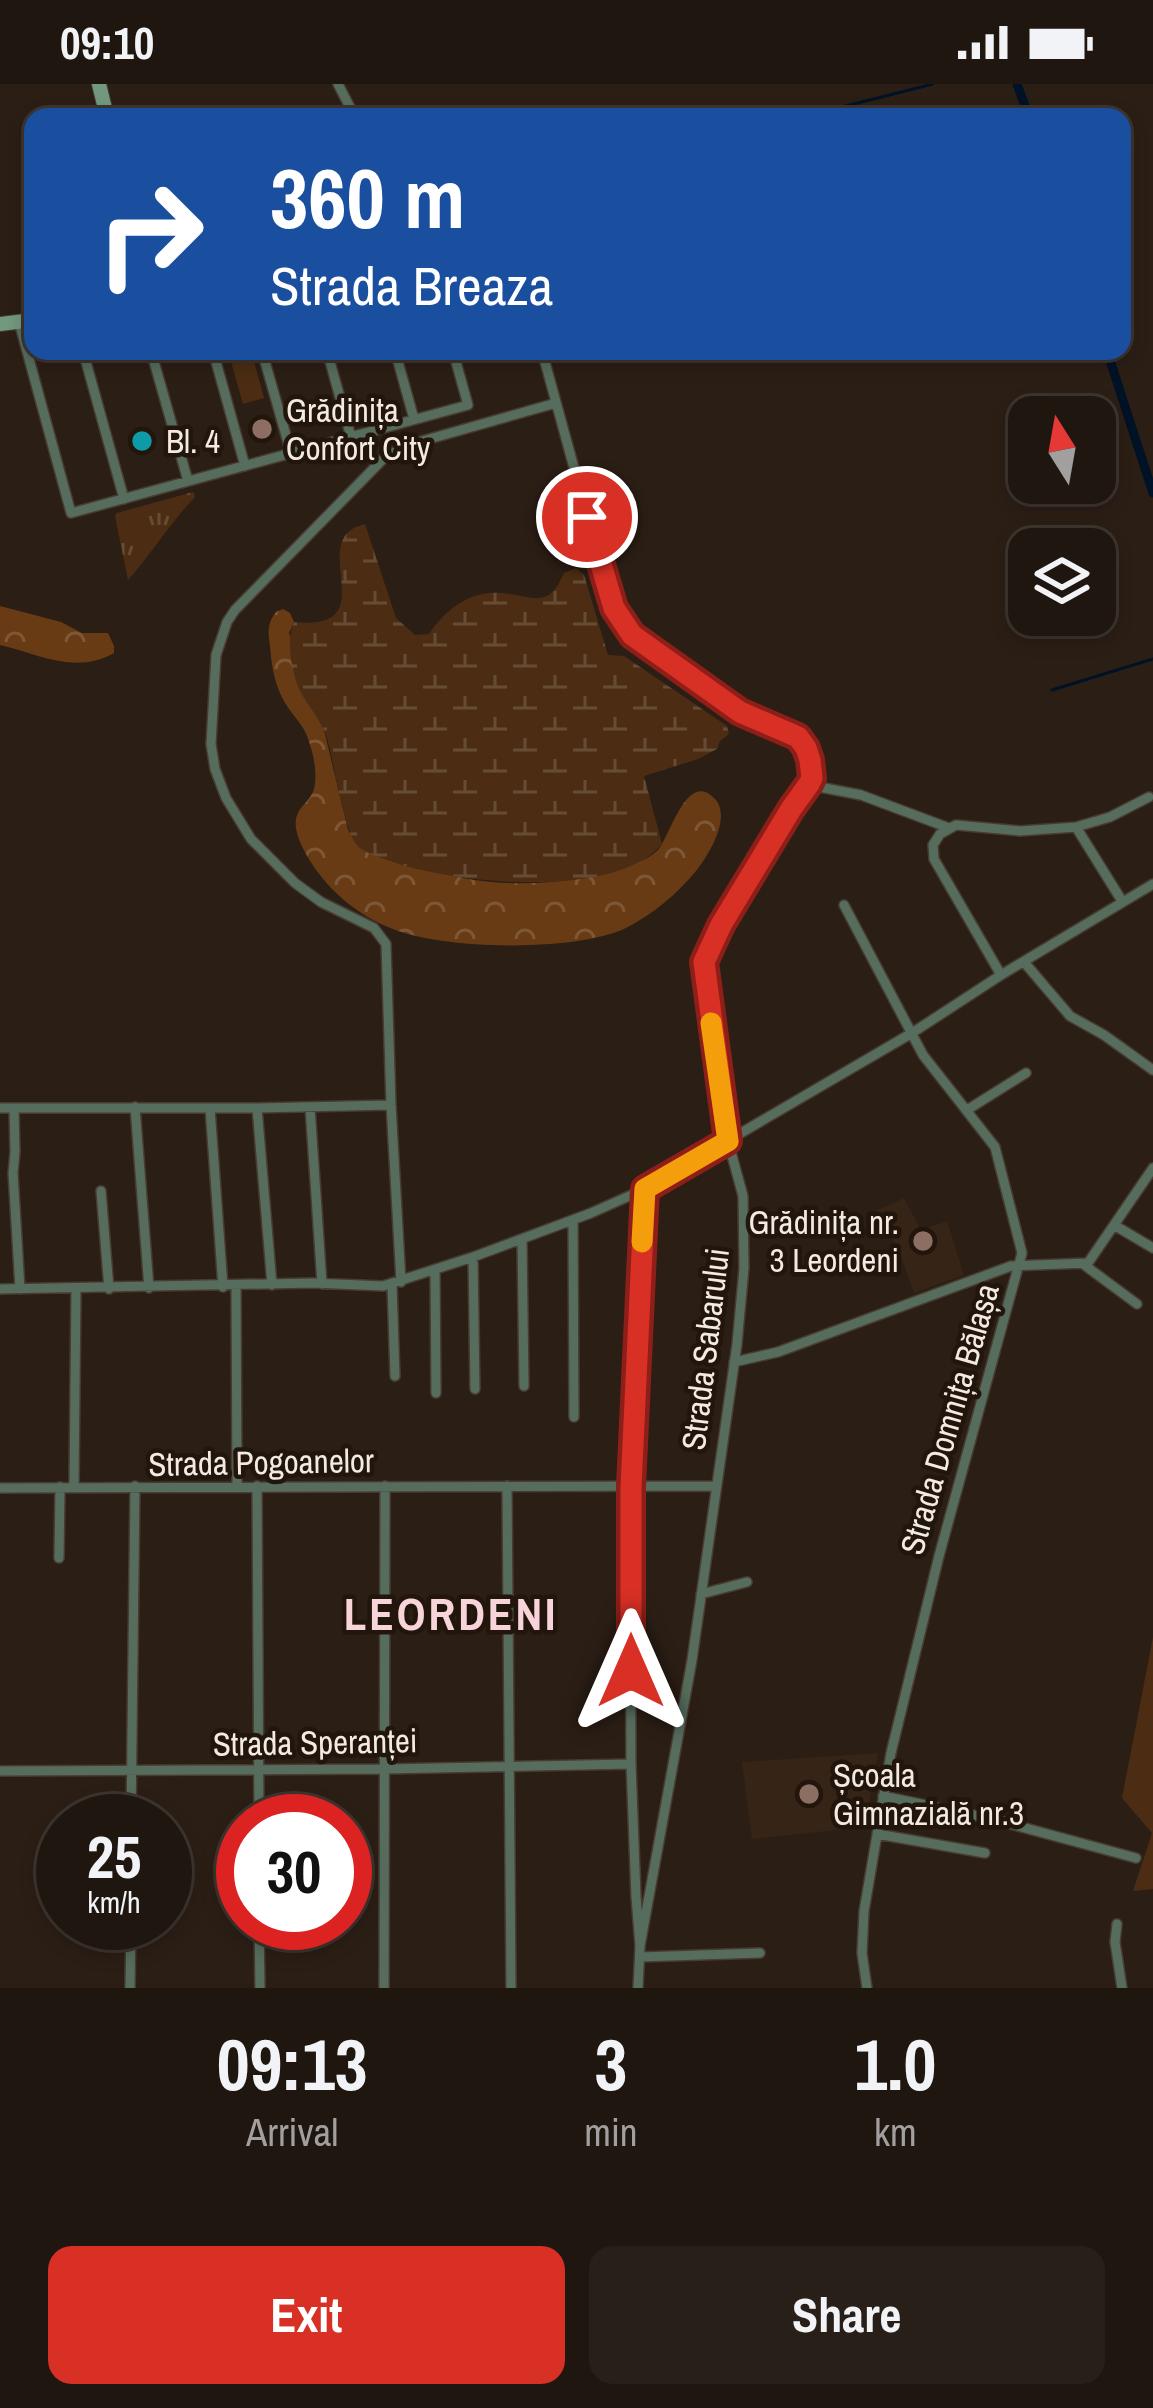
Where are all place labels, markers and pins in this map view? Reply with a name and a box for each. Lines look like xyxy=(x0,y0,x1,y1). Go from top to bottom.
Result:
place label: Grădinița Confort City xyxy=(286,388,431,470)
marker: Grădinița Confort City xyxy=(249,416,275,442)
place label: Bl. 4 xyxy=(166,419,220,463)
marker: Bl. 4 xyxy=(129,428,155,454)
pin xyxy=(536,466,638,568)
place label: Grădinița nr. 3 Leordeni xyxy=(749,1200,899,1282)
marker: Grădinița nr. 3 Leordeni xyxy=(910,1228,936,1254)
place label: Școala Gimnazială nr.3 xyxy=(833,1753,1024,1835)
marker: Școala Gimnazială nr.3 xyxy=(796,1781,822,1807)

